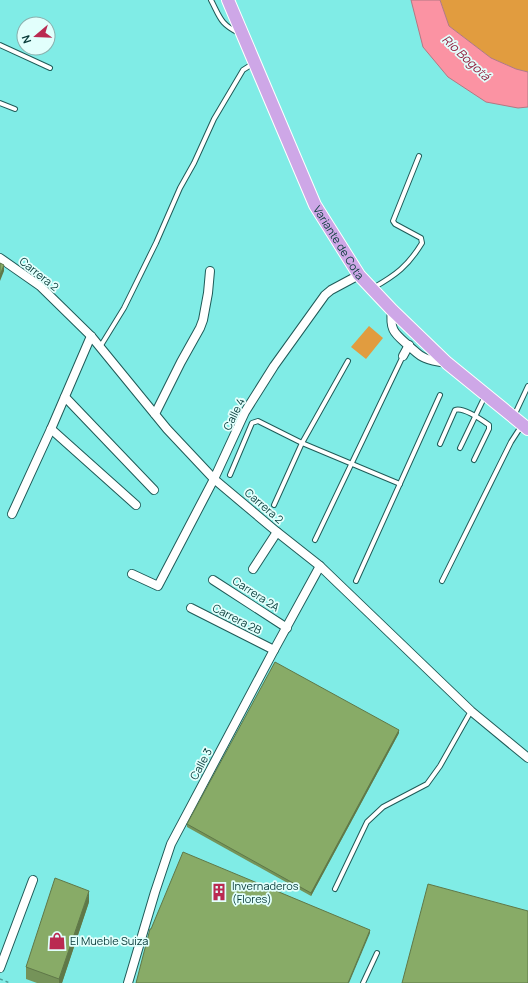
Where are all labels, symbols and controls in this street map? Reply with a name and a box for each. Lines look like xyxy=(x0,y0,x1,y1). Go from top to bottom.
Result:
north arrow xyxy=(16,16,56,56)
water label: Río Bogotá xyxy=(439,31,495,85)
text: N xyxy=(18,33,34,46)
street label: Variante de Cota xyxy=(310,203,367,283)
street label: Carrera 2 xyxy=(17,253,62,294)
street label: Calle 4 xyxy=(219,395,248,432)
street label: Carrera 2 xyxy=(242,485,287,527)
street label: Carrera 2A xyxy=(230,573,283,614)
street label: Carrera 2B xyxy=(210,600,265,637)
street label: Calle 3 xyxy=(186,745,215,782)
place label: Invernaderos (Flores) xyxy=(232,878,299,906)
building icon: Invernaderos (Flores) xyxy=(209,882,229,902)
shop icon: El Mueble Suiza xyxy=(47,931,67,951)
place label: El Mueble Suiza xyxy=(70,933,148,948)

